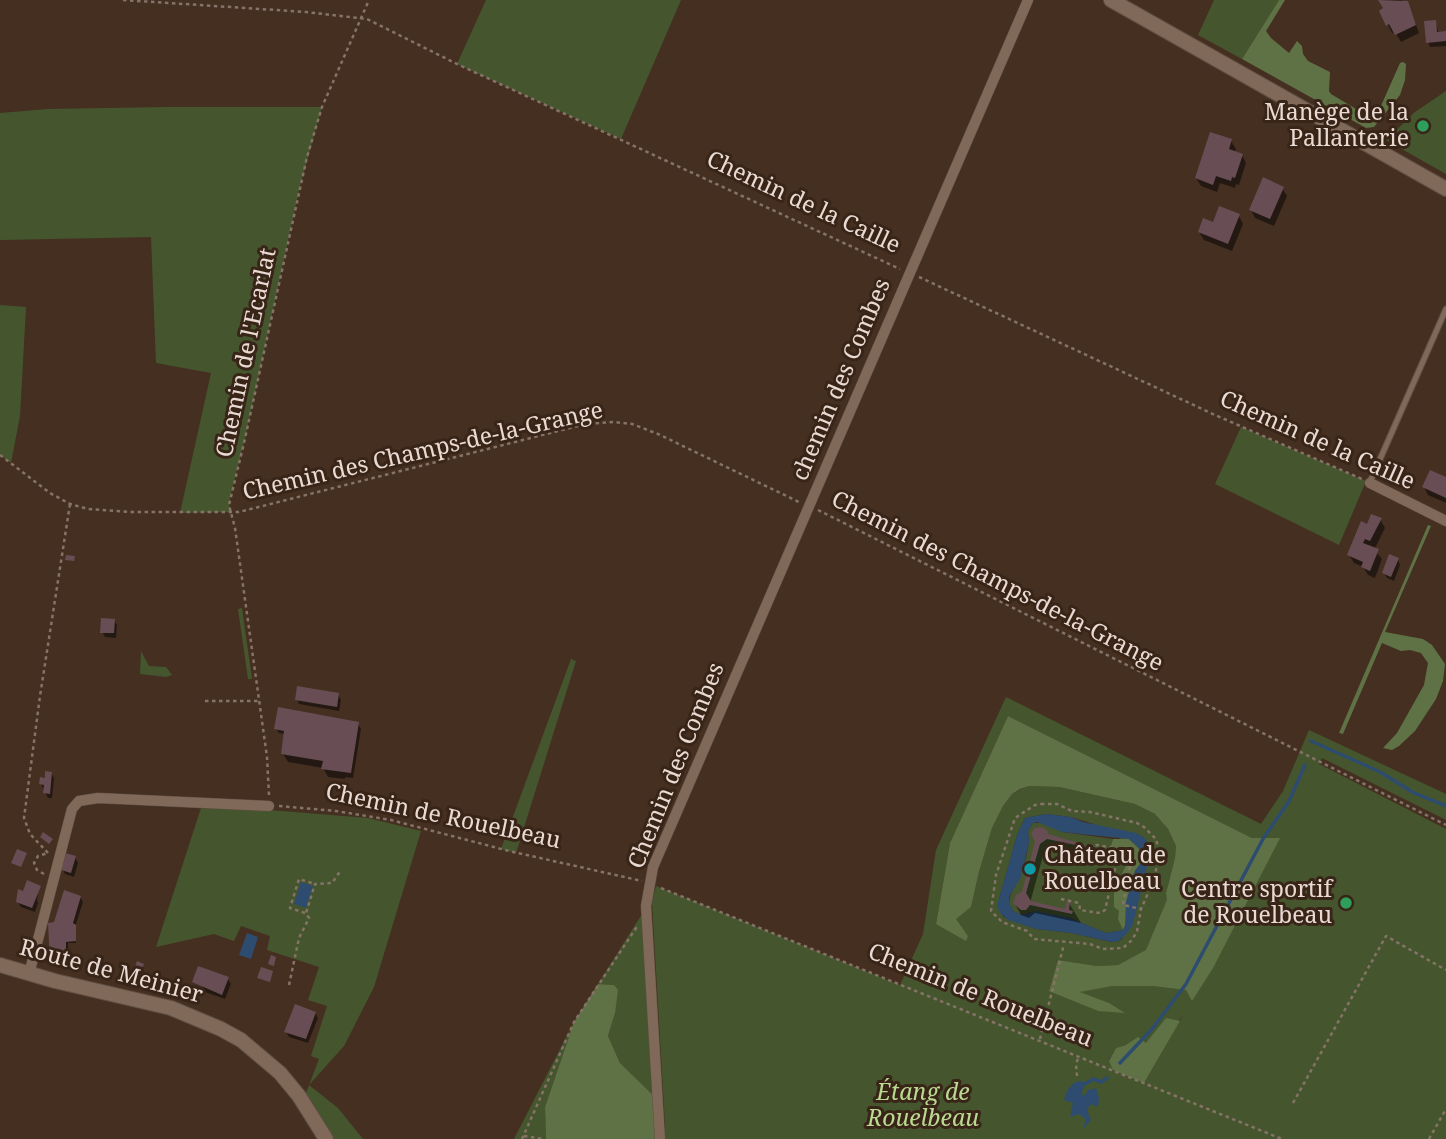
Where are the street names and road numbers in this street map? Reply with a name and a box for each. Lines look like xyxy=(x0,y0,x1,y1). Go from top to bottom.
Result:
street label: Chemin de la Caille xyxy=(702,146,904,260)
street label: Chemin de l'Ecarlat xyxy=(211,246,283,460)
street label: chemin des Combes xyxy=(787,275,897,485)
street label: Chemin de la Caille xyxy=(1215,386,1419,496)
street label: Chemin des Champs-de-la-Grange xyxy=(240,397,606,507)
street label: Chemin des Champs-de-la-Grange xyxy=(826,486,1168,678)
street label: Chemin des Combes xyxy=(623,659,731,873)
street label: Chemin de Rouelbeau xyxy=(323,779,563,855)
street label: Route de Meinier xyxy=(16,934,206,1010)
street label: Chemin de Rouelbeau xyxy=(864,938,1096,1054)

